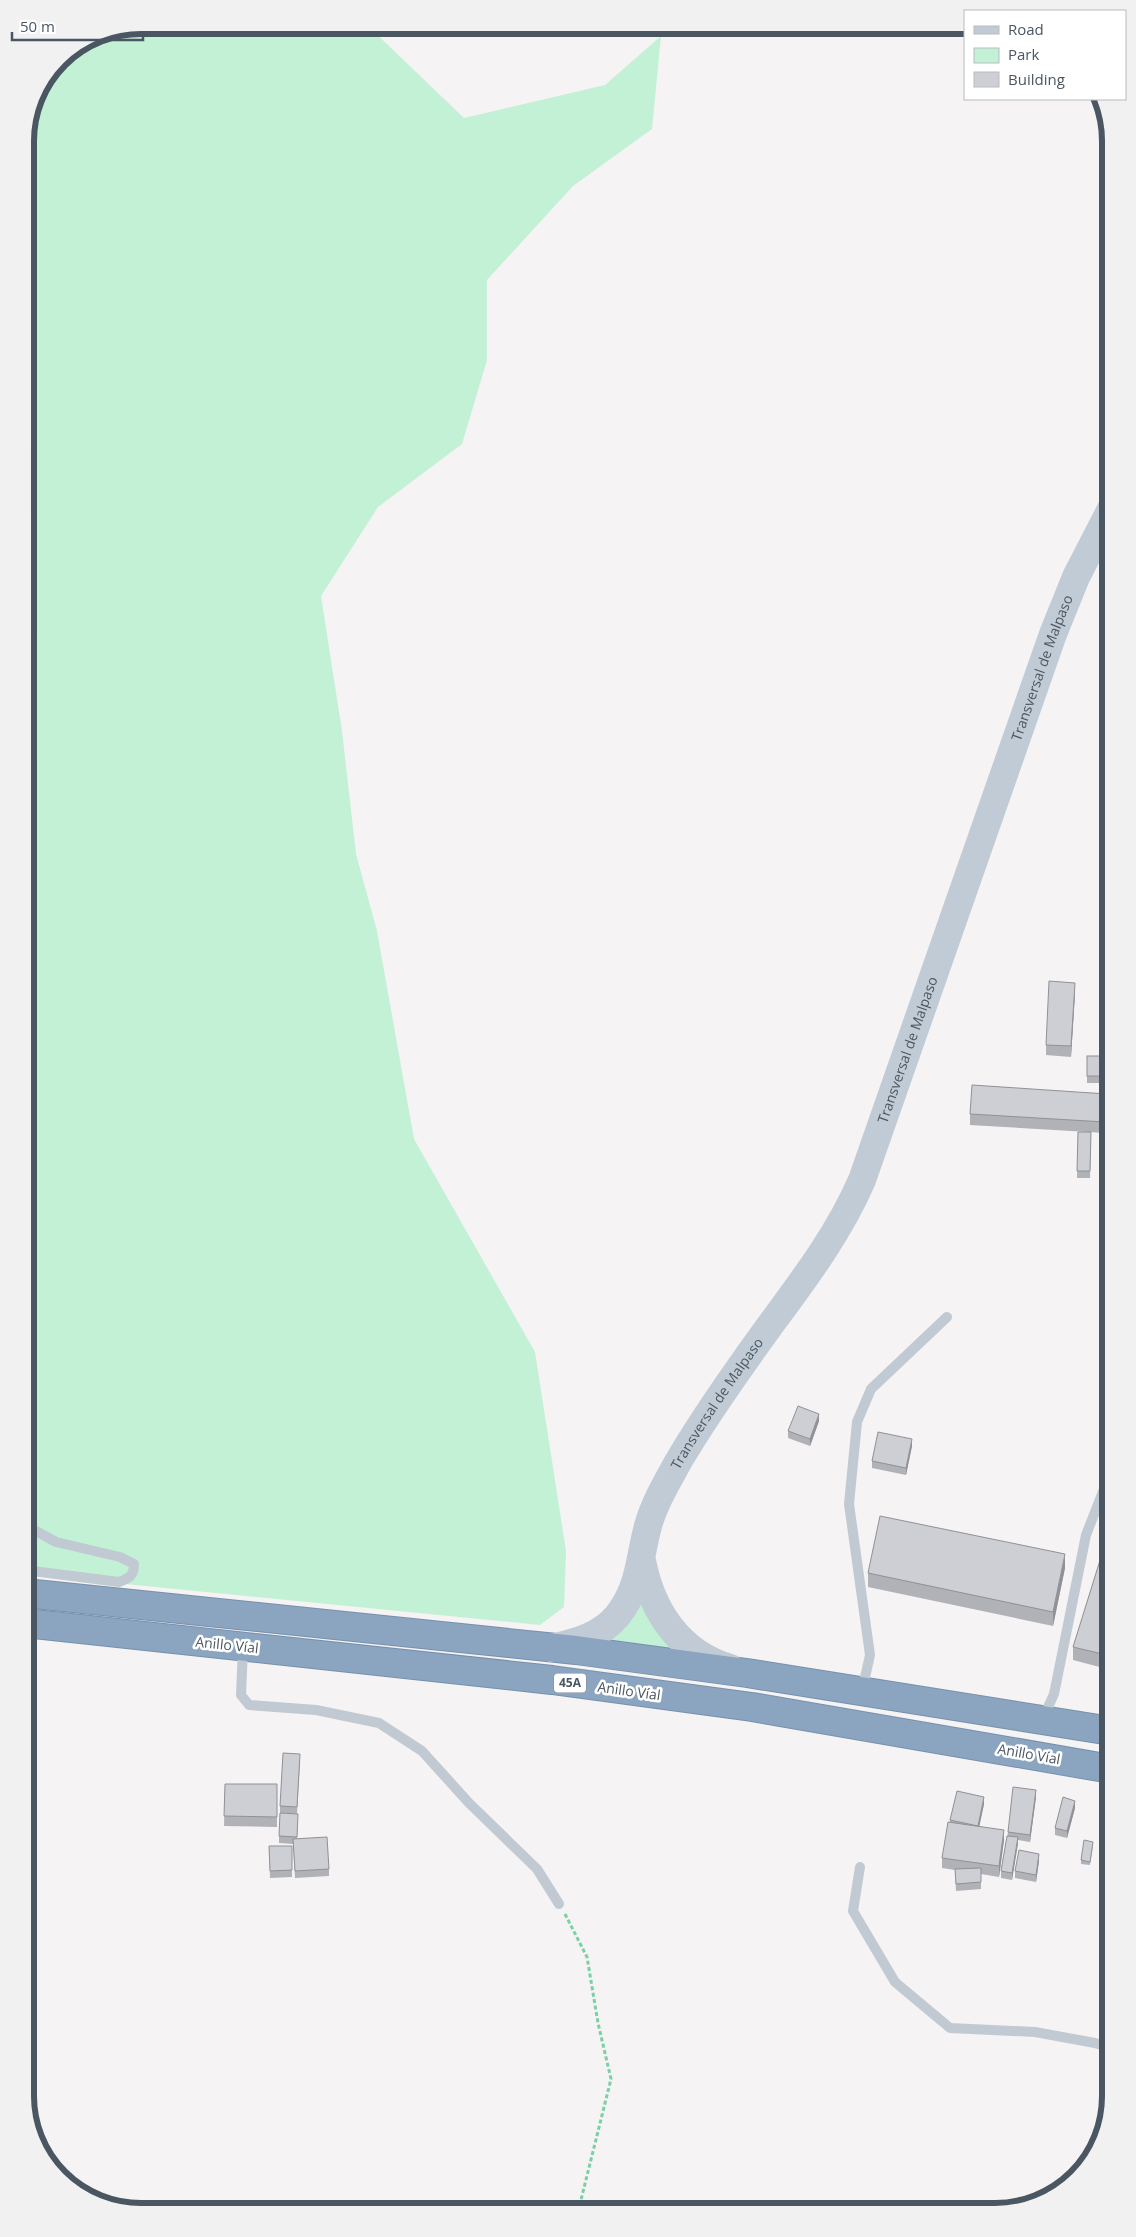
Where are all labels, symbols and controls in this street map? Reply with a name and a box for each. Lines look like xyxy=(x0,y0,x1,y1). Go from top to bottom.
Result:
scale bar xyxy=(12,10,144,42)
legend xyxy=(964,10,1126,100)
text: 50 m xyxy=(20,16,55,36)
text: Road xyxy=(1008,19,1044,39)
text: Park xyxy=(1008,44,1039,64)
text: Building xyxy=(1008,69,1065,89)
street label: Transversal de Malpaso xyxy=(1006,592,1077,743)
street label: Transversal de Malpaso xyxy=(873,974,941,1126)
street label: Transversal de Malpaso xyxy=(666,1334,767,1472)
street label: Anillo Víal xyxy=(195,1632,260,1657)
road number: 45A xyxy=(554,1674,586,1692)
street label: Anillo Víal xyxy=(596,1677,662,1704)
street label: Anillo Víal xyxy=(996,1739,1062,1768)

